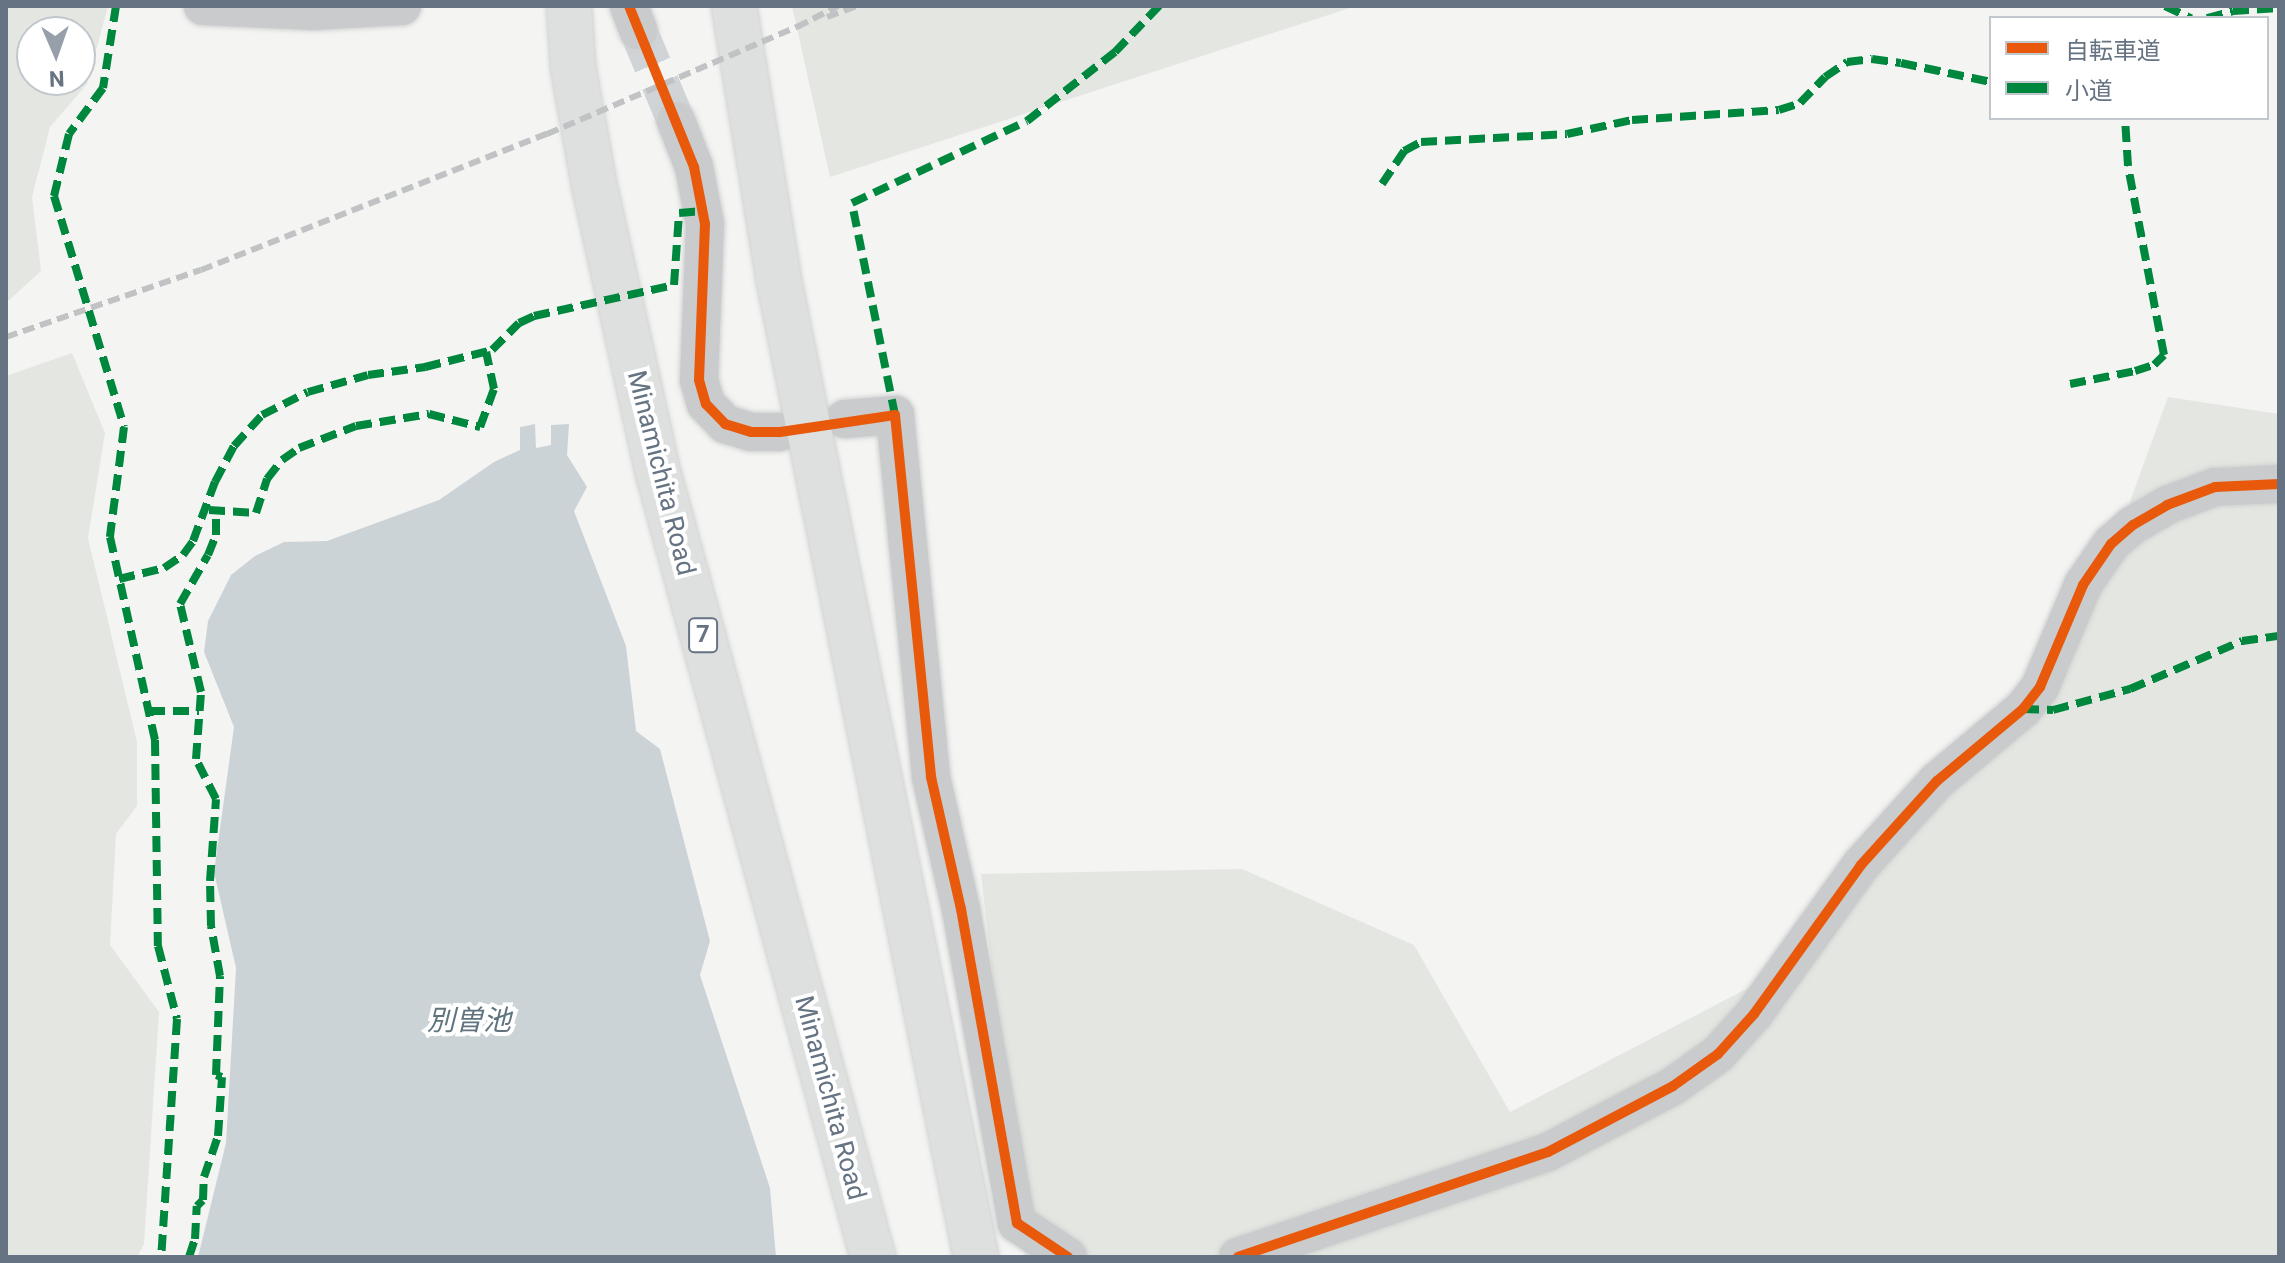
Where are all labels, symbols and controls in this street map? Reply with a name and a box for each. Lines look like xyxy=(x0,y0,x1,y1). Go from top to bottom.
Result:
north arrow xyxy=(16,16,96,96)
legend xyxy=(1989,16,2269,120)
text: 自転車道 xyxy=(2065,37,2161,65)
text: N xyxy=(49,66,65,91)
text: 小道 xyxy=(2065,77,2113,105)
street label: Minamichita Road xyxy=(621,368,701,578)
road number: 7 xyxy=(687,615,719,655)
street label: Minamichita Road xyxy=(788,993,872,1203)
water label: 別曽池 xyxy=(427,1004,511,1038)

